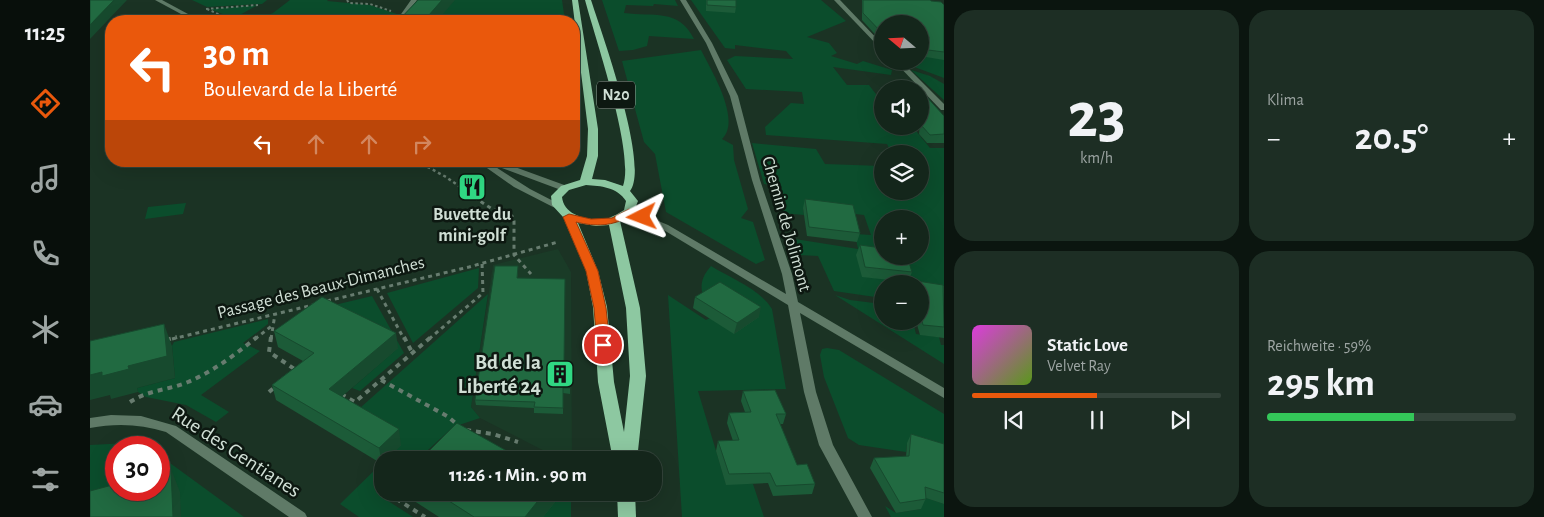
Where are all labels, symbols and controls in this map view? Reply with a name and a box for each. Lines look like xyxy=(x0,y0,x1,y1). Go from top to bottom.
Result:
north arrow xyxy=(874,15,929,70)
map controls xyxy=(874,15,929,330)
text: 11:25 xyxy=(25,22,65,44)
icon: left xyxy=(120,35,185,100)
text: 30 m xyxy=(203,37,270,72)
text: Boulevard de la Liberté xyxy=(203,78,397,100)
button: sound xyxy=(874,80,929,135)
road number: N20 xyxy=(597,82,635,108)
text: 23 xyxy=(1067,84,1126,149)
icon: directions xyxy=(28,86,63,121)
text: Klima xyxy=(1267,92,1304,108)
text: 20.5° xyxy=(1355,119,1428,157)
text: − xyxy=(1267,125,1280,153)
text: + xyxy=(1503,125,1516,153)
icon: left xyxy=(249,130,277,158)
icon: ahead xyxy=(302,130,330,158)
icon: ahead xyxy=(355,130,383,158)
icon: right xyxy=(408,130,436,158)
button: layers xyxy=(874,145,929,200)
text: km/h xyxy=(1080,150,1113,166)
street label: Chemin de Jolimont xyxy=(758,154,814,294)
icon: music xyxy=(28,161,63,196)
restaurant icon: Buvette du mini-golf xyxy=(457,172,487,202)
position arrow xyxy=(615,190,667,242)
place label: Buvette du mini-golf xyxy=(433,206,512,245)
button: + xyxy=(874,210,929,265)
icon: phone xyxy=(28,236,63,271)
street label: Passage des Beaux-Dimanches xyxy=(216,254,426,322)
button: − xyxy=(874,275,929,330)
icon: climate xyxy=(28,312,63,347)
pin xyxy=(582,324,624,366)
icon: arrive xyxy=(589,331,617,359)
text: Static Love xyxy=(1047,336,1128,355)
text: Reichweite · 59% xyxy=(1267,338,1371,354)
place label: Bd de la Liberté 24 xyxy=(458,352,541,397)
text: Velvet Ray xyxy=(1047,358,1111,374)
building icon: Bd de la Liberté 24 xyxy=(545,359,575,389)
text: 295 km xyxy=(1267,365,1375,403)
icon: car xyxy=(28,387,63,422)
street label: Rue des Gentianes xyxy=(168,403,304,501)
icon: previous xyxy=(1000,406,1028,434)
icon: pause xyxy=(1083,406,1111,434)
icon: next xyxy=(1166,406,1194,434)
speed limit sign: 30 xyxy=(105,436,170,501)
icon: filters xyxy=(28,462,63,497)
text: 11:26 · 1 Min. · 90 m xyxy=(449,466,587,485)

